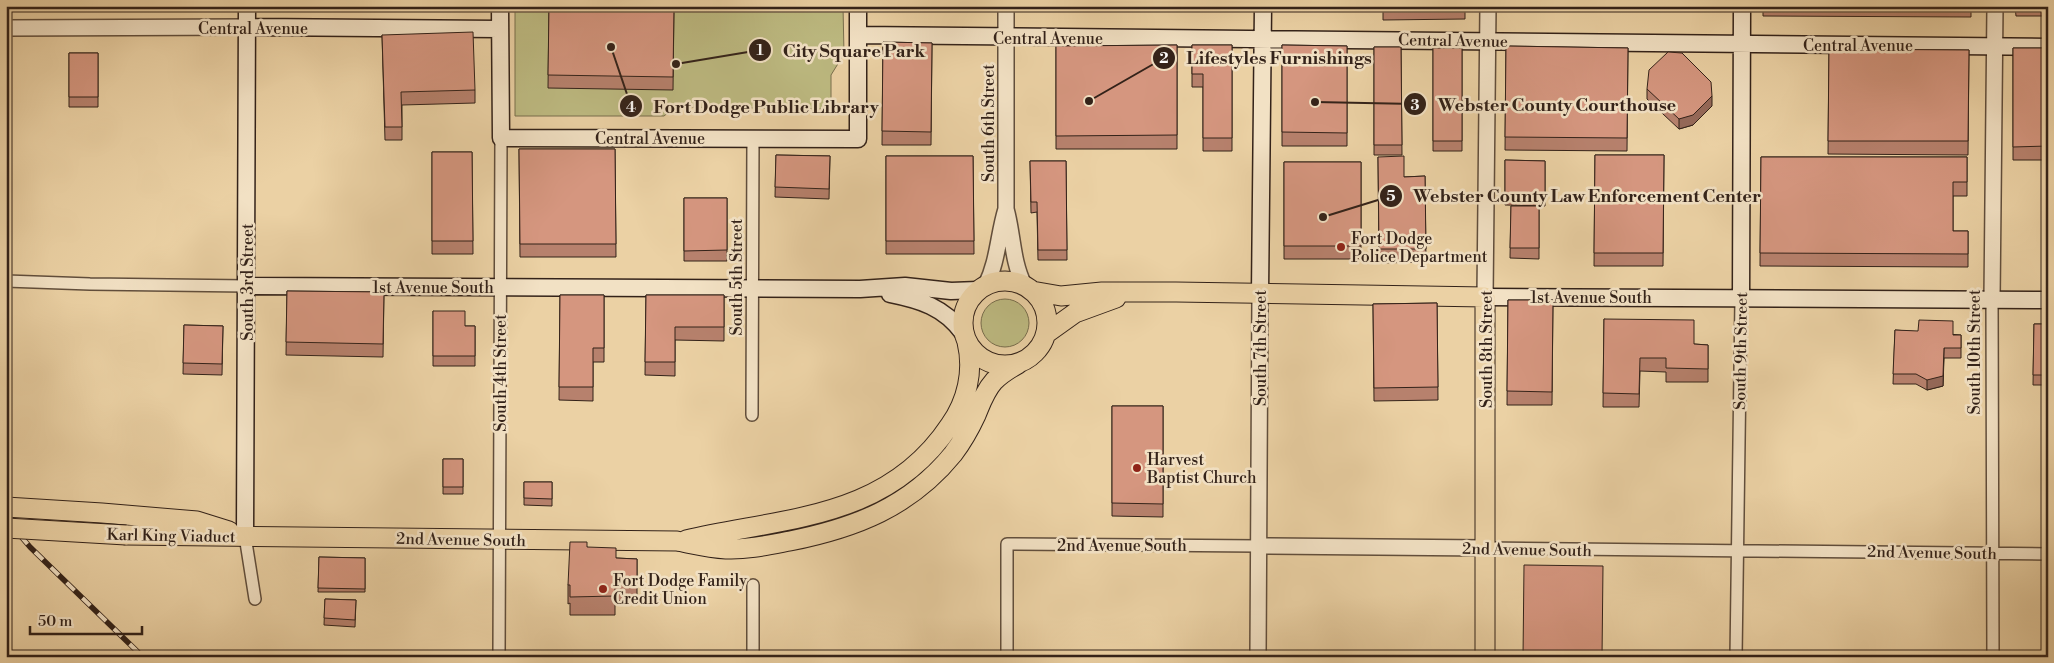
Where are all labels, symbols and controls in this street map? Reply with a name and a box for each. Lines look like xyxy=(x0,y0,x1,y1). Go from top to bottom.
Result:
street label: Central Avenue xyxy=(198,19,308,39)
street label: Central Avenue xyxy=(993,29,1103,49)
street label: Central Avenue xyxy=(1398,30,1508,52)
callout: City Square Park xyxy=(747,34,935,67)
street label: Central Avenue xyxy=(1803,36,1913,56)
text: City Square Park xyxy=(783,40,926,63)
text: 1 xyxy=(756,41,764,60)
callout: Lifestyles Furnishings xyxy=(1151,41,1382,74)
text: Lifestyles Furnishings xyxy=(1186,47,1372,70)
text: 2 xyxy=(1159,49,1169,68)
street label: South 6th Street xyxy=(979,64,999,182)
callout: Webster County Courthouse xyxy=(1402,88,1686,121)
callout: Fort Dodge Public Library xyxy=(619,90,889,123)
text: Webster County Courthouse xyxy=(1437,94,1677,117)
text: Fort Dodge Public Library xyxy=(653,96,880,119)
text: 3 xyxy=(1410,96,1420,115)
text: 4 xyxy=(626,98,636,117)
street label: Central Avenue xyxy=(595,129,705,149)
callout: Webster County Law Enforcement Center xyxy=(1378,179,1771,212)
text: Webster County Law Enforcement Center xyxy=(1412,185,1761,208)
text: 5 xyxy=(1386,187,1396,206)
street label: South 5th Street xyxy=(727,218,747,335)
street label: South 3rd Street xyxy=(238,223,258,341)
place label: Fort Dodge Police Department xyxy=(1351,229,1488,267)
marker: Fort Dodge Police Department xyxy=(1335,241,1347,253)
street label: 1st Avenue South xyxy=(372,278,494,298)
street label: 1st Avenue South xyxy=(1530,288,1652,308)
street label: South 10th Street xyxy=(1965,289,1985,415)
street label: South 7th Street xyxy=(1251,290,1271,406)
street label: South 8th Street xyxy=(1477,290,1497,408)
street label: South 9th Street xyxy=(1730,292,1752,410)
street label: South 4th Street xyxy=(491,314,511,432)
place label: Harvest Baptist Church xyxy=(1146,450,1257,488)
marker: Harvest Baptist Church xyxy=(1131,462,1143,474)
street label: Karl King Viaduct xyxy=(106,525,236,547)
street label: 2nd Avenue South xyxy=(396,529,526,551)
street label: 2nd Avenue South xyxy=(1057,536,1187,556)
street label: 2nd Avenue South xyxy=(1462,539,1592,561)
street label: 2nd Avenue South xyxy=(1867,542,1997,564)
place label: Fort Dodge Family Credit Union xyxy=(613,571,747,609)
marker: Fort Dodge Family Credit Union xyxy=(597,583,609,595)
scale bar xyxy=(30,603,142,635)
text: 50 m xyxy=(38,612,72,631)

